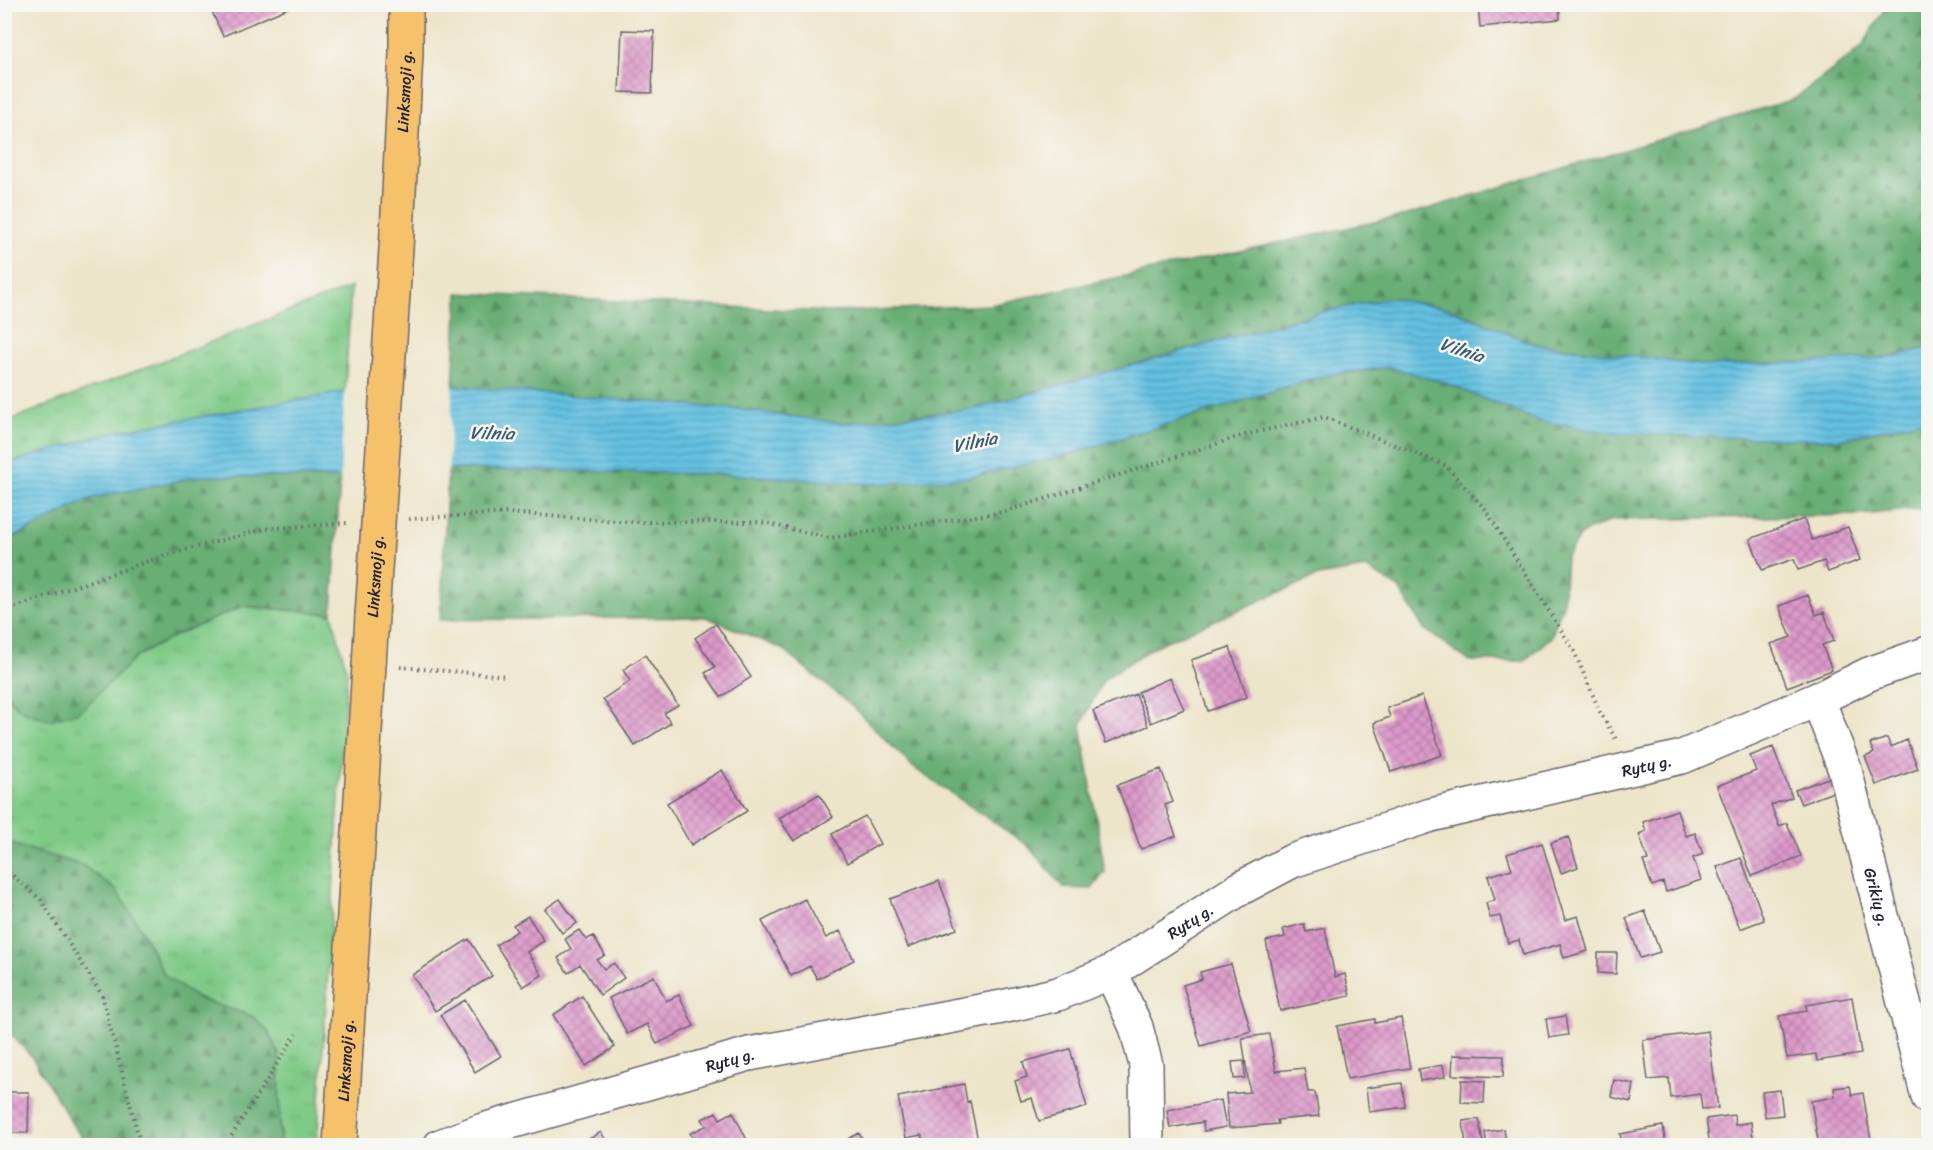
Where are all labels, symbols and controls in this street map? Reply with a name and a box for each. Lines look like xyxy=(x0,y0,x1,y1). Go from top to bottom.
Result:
street label: Linksmoji g. xyxy=(388,50,421,133)
water label: Vilnia xyxy=(1436,328,1490,373)
water label: Vilnia xyxy=(469,417,516,449)
water label: Vilnia xyxy=(950,422,1002,462)
street label: Linksmoji g. xyxy=(357,534,392,618)
street label: Rytų g. xyxy=(1619,745,1675,785)
street label: Grikių g. xyxy=(1856,865,1899,929)
street label: Rytų g. xyxy=(1161,895,1219,947)
street label: Linksmoji g. xyxy=(328,1018,362,1102)
street label: Rytų g. xyxy=(702,1039,757,1080)

